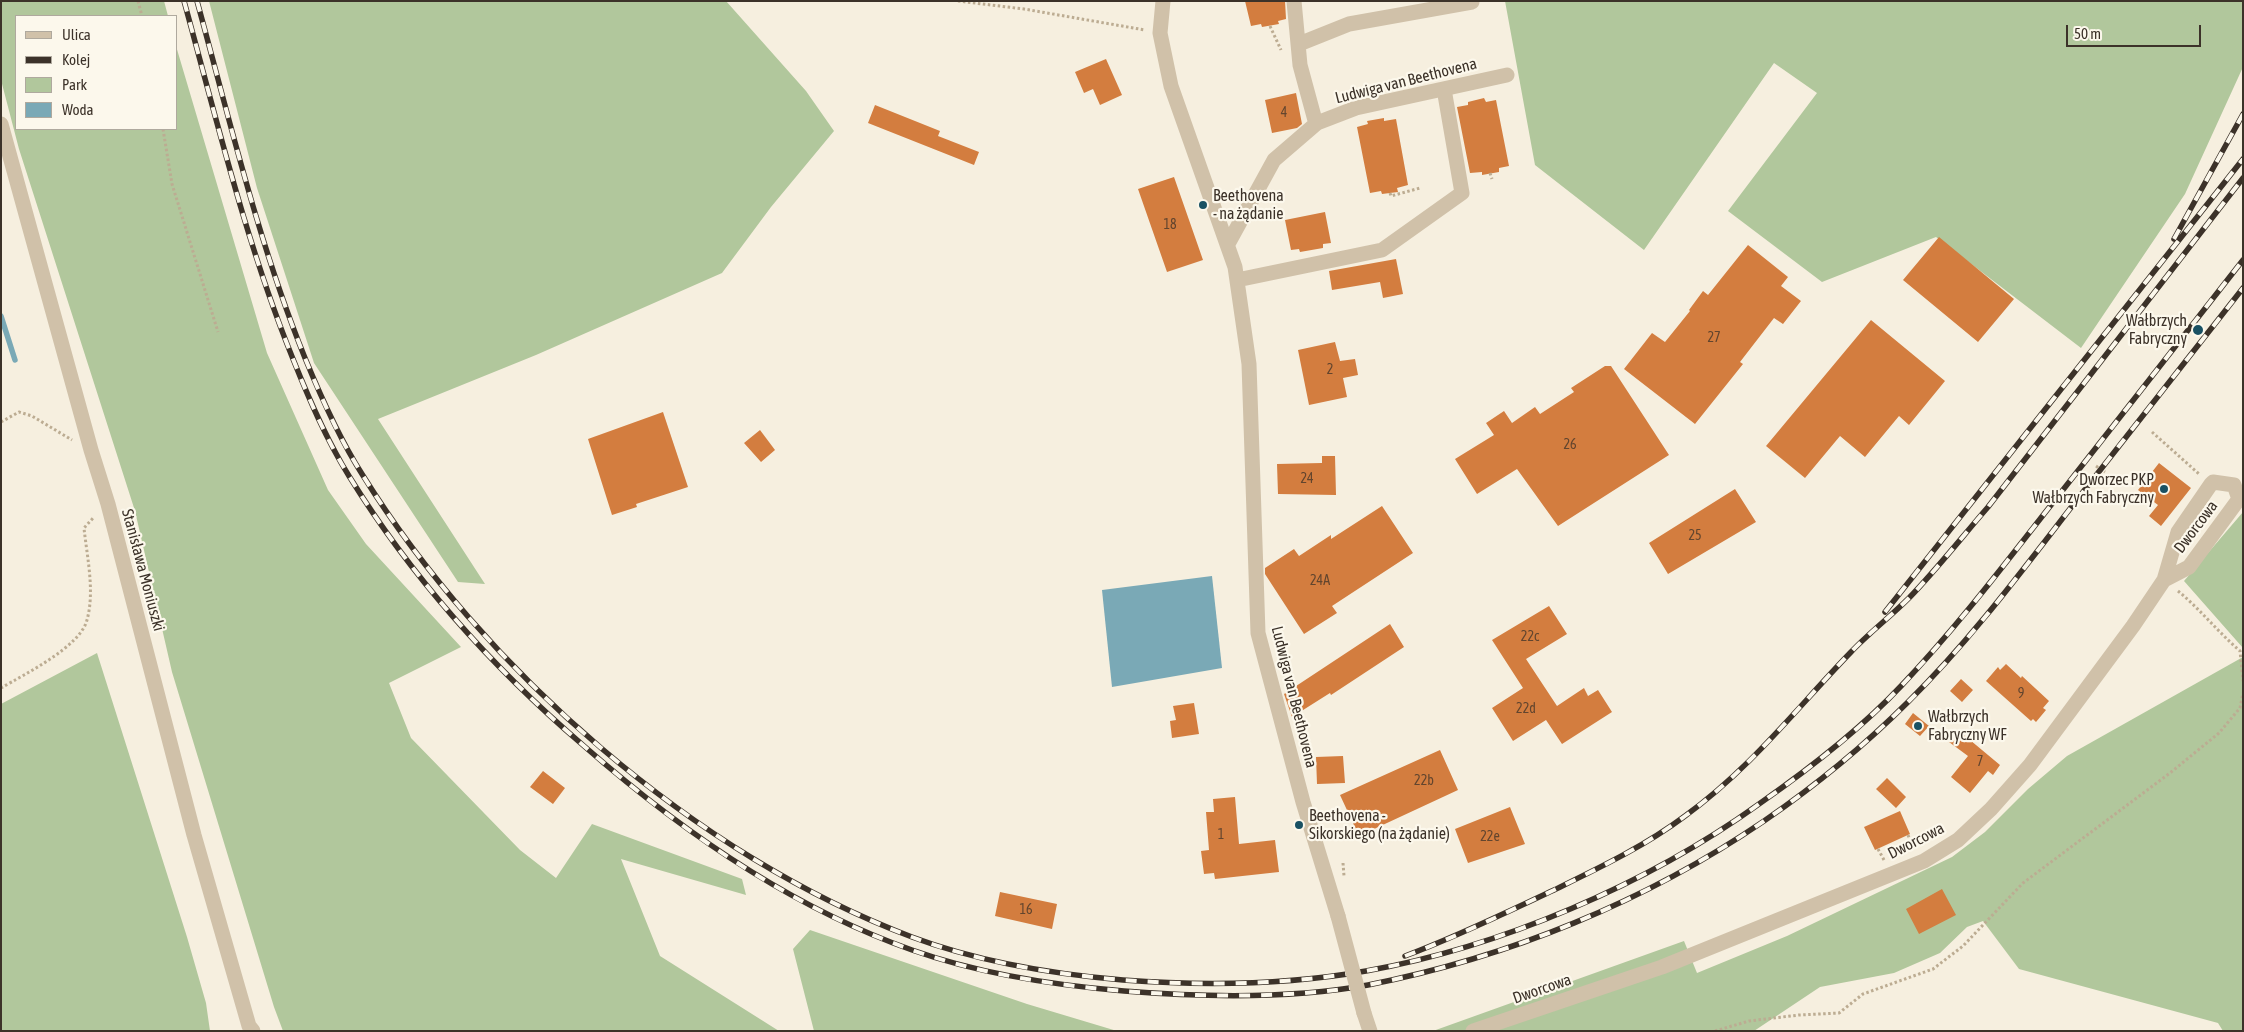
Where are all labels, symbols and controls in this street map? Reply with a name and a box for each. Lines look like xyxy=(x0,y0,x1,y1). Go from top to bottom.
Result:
legend xyxy=(15,15,178,130)
scale bar xyxy=(2069,15,2204,47)
text: 50 m xyxy=(2074,25,2101,42)
text: Ulica xyxy=(62,26,91,43)
text: Kolej xyxy=(62,51,90,68)
street label: Ludwiga van Beethovena xyxy=(1333,54,1479,108)
text: Park xyxy=(62,76,87,93)
text: Woda xyxy=(62,101,94,118)
house number: 4 xyxy=(1281,105,1287,121)
place label: Beethovena - na żądanie xyxy=(1213,186,1284,224)
marker: Beethovena - na żądanie xyxy=(1197,199,1209,211)
house number: 18 xyxy=(1163,217,1177,233)
place label: Wałbrzych Fabryczny xyxy=(2126,311,2187,349)
marker: Wałbrzych Fabryczny xyxy=(2191,323,2205,337)
house number: 27 xyxy=(1707,330,1721,346)
house number: 2 xyxy=(1327,362,1333,378)
house number: 26 xyxy=(1563,437,1577,453)
place label: Dworzec PKP Wałbrzych Fabryczny xyxy=(2032,470,2154,508)
house number: 24 xyxy=(1300,471,1314,487)
marker: Dworzec PKP Wałbrzych Fabryczny xyxy=(2158,483,2170,495)
street label: Dworcowa xyxy=(2170,497,2222,557)
street label: Stanisława Moniuszki xyxy=(117,507,169,633)
house number: 25 xyxy=(1688,528,1702,544)
house number: 24A xyxy=(1310,573,1330,589)
street label: Ludwiga van Beethovena xyxy=(1267,624,1321,770)
house number: 22c xyxy=(1521,629,1539,645)
house number: 9 xyxy=(2018,686,2024,702)
house number: 22d xyxy=(1516,701,1536,717)
place label: Wałbrzych Fabryczny WF xyxy=(1928,707,2007,745)
marker: Wałbrzych Fabryczny WF xyxy=(1912,720,1924,732)
house number: 7 xyxy=(1977,754,1983,770)
house number: 22b xyxy=(1414,773,1434,789)
place label: Beethovena - Sikorskiego (na żądanie) xyxy=(1309,806,1450,844)
marker: Beethovena - Sikorskiego (na żądanie) xyxy=(1293,819,1305,831)
street label: Dworcowa xyxy=(1885,819,1947,863)
house number: 1 xyxy=(1218,827,1224,843)
house number: 22e xyxy=(1480,829,1500,845)
house number: 16 xyxy=(1019,902,1033,918)
street label: Dworcowa xyxy=(1510,970,1574,1008)

